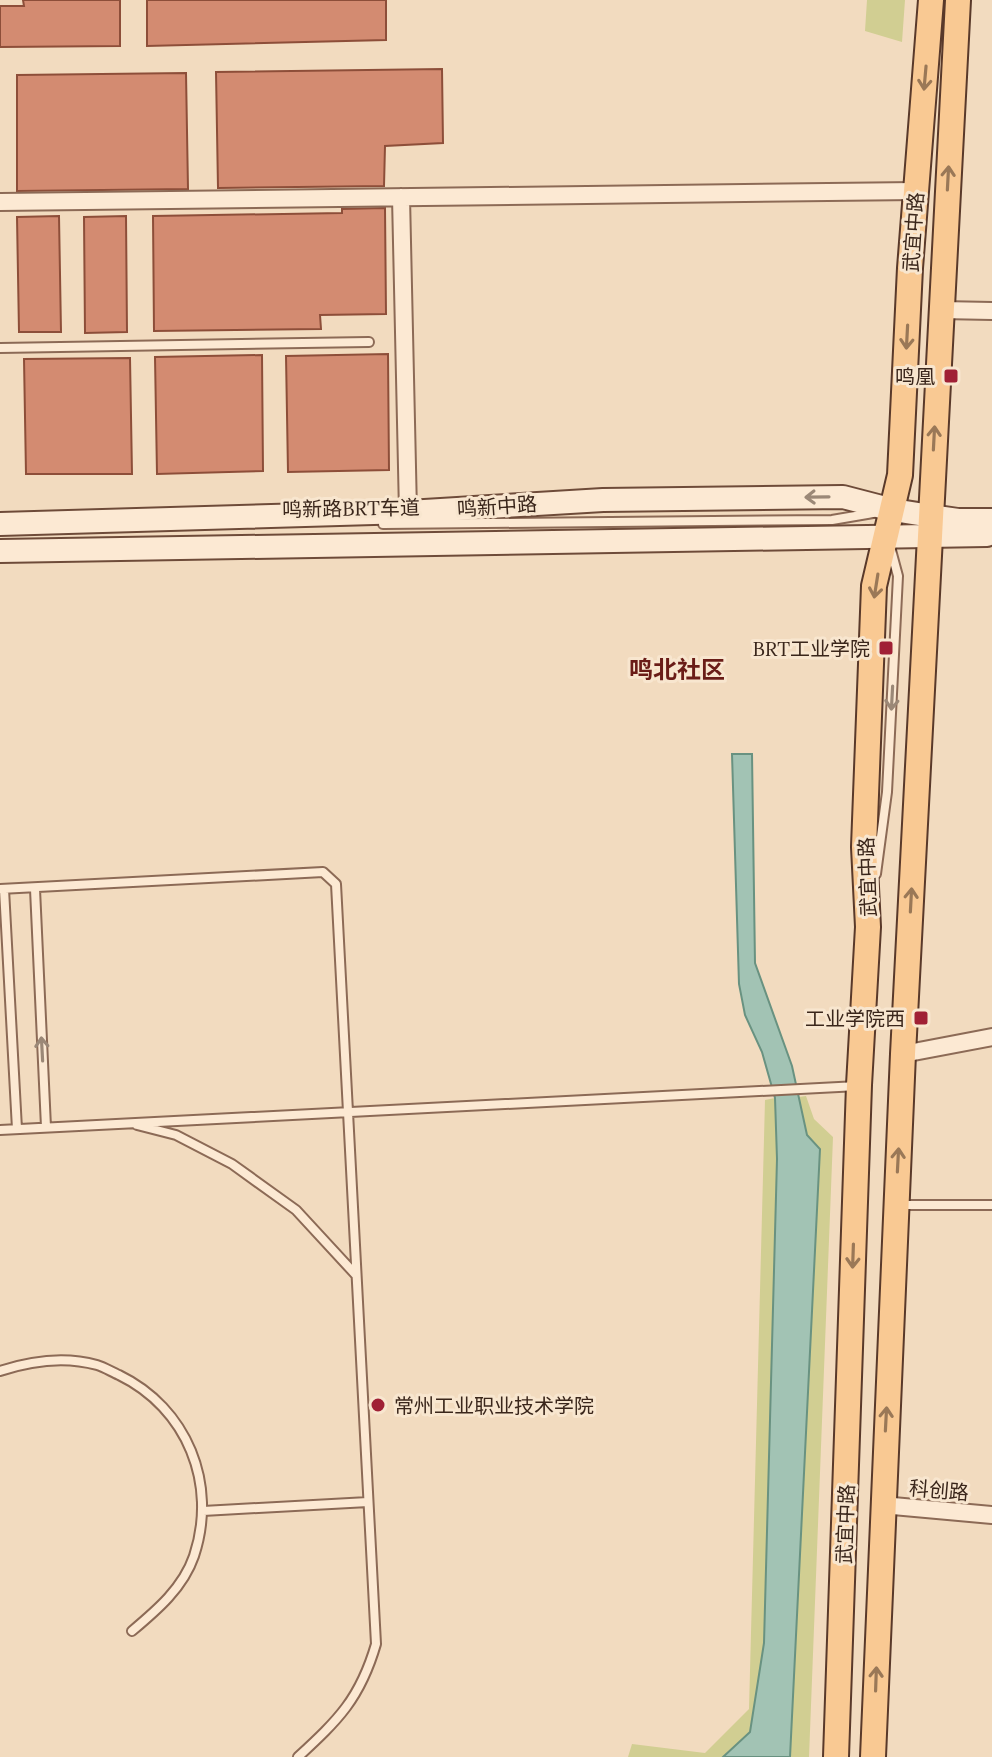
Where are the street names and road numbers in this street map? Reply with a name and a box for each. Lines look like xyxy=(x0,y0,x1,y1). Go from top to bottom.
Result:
street label: 武宜中路 xyxy=(898,191,928,273)
street label: 鸣新中路 xyxy=(456,491,538,521)
street label: 鸣新路BRT车道 xyxy=(282,494,420,522)
street label: 武宜中路 xyxy=(853,837,881,917)
street label: 科创路 xyxy=(908,1475,970,1505)
street label: 武宜中路 xyxy=(831,1484,859,1564)

